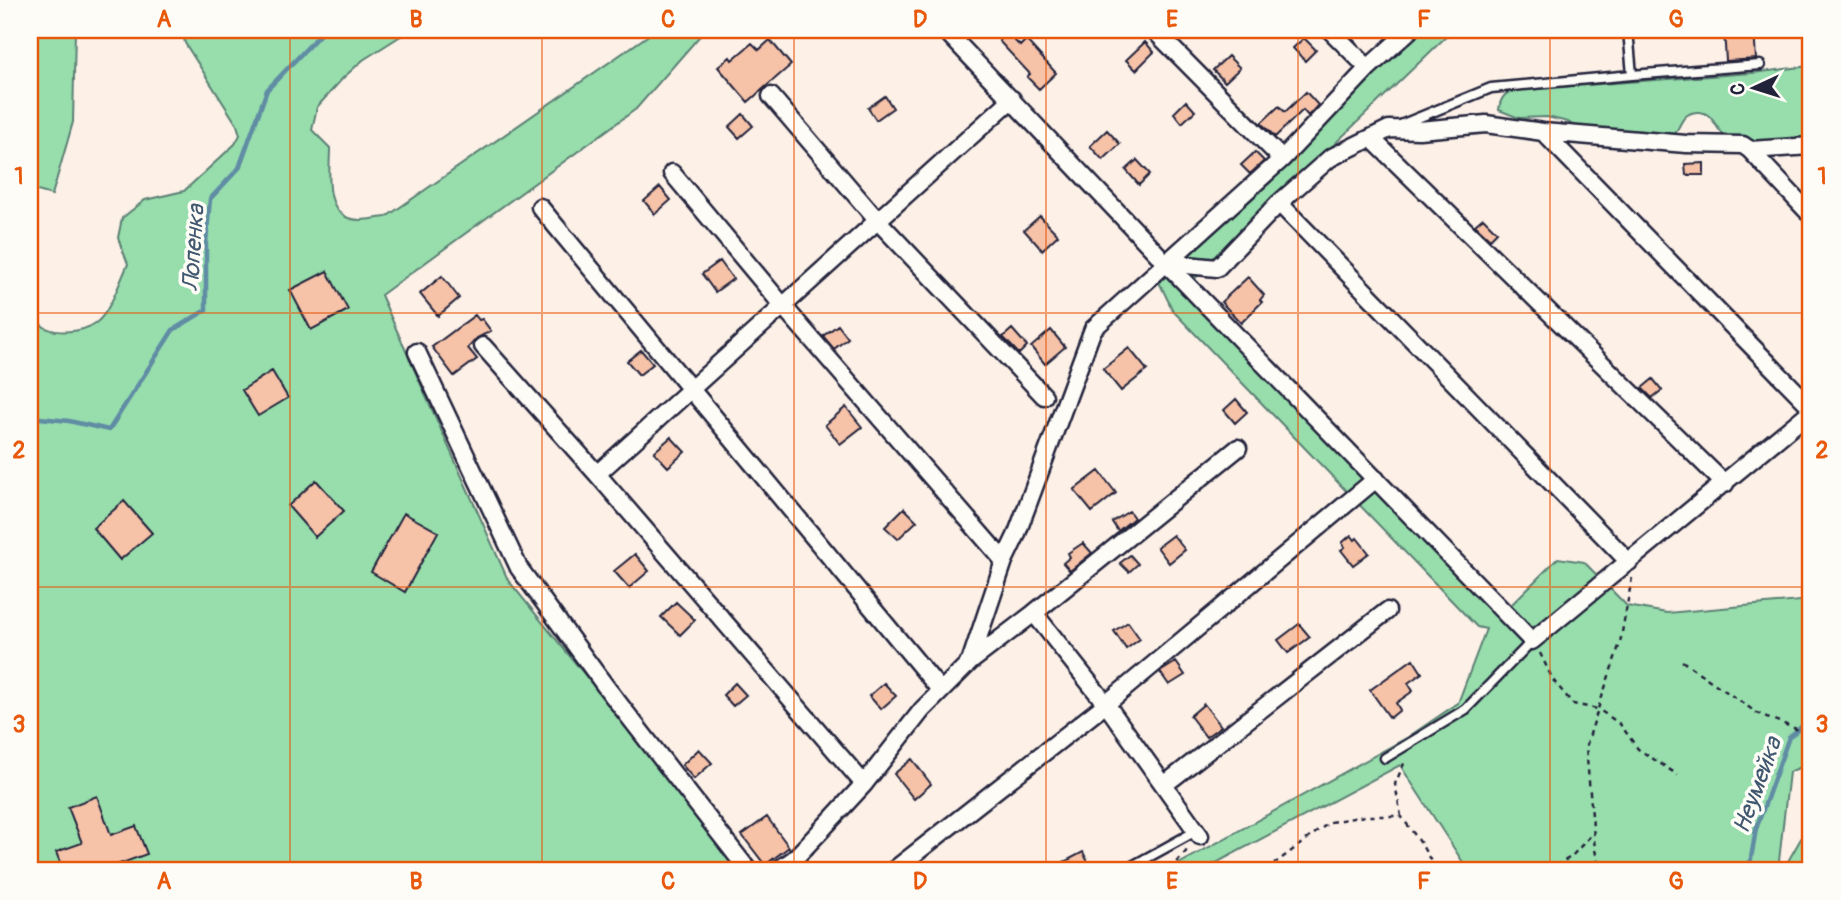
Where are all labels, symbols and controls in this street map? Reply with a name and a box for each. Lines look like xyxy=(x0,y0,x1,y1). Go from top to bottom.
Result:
text: A xyxy=(157,5,172,34)
text: B xyxy=(409,5,423,34)
text: C xyxy=(661,5,675,34)
text: D xyxy=(913,5,927,34)
text: E xyxy=(1166,5,1178,34)
text: F xyxy=(1417,5,1431,34)
text: G xyxy=(1668,5,1684,34)
north arrow xyxy=(1718,52,1788,122)
text: С xyxy=(1726,82,1750,96)
text: 1 xyxy=(15,162,24,191)
text: 1 xyxy=(1818,162,1827,191)
water label: Лопенка xyxy=(176,202,211,292)
text: 2 xyxy=(13,436,26,465)
text: 2 xyxy=(1816,436,1829,465)
text: 3 xyxy=(13,710,25,739)
text: 3 xyxy=(1816,710,1828,739)
water label: Неумейка xyxy=(1727,732,1789,837)
text: A xyxy=(157,867,172,896)
text: B xyxy=(409,867,423,896)
text: C xyxy=(661,867,675,896)
text: D xyxy=(913,867,927,896)
text: E xyxy=(1166,867,1178,896)
text: F xyxy=(1417,867,1431,896)
text: G xyxy=(1668,867,1684,896)

